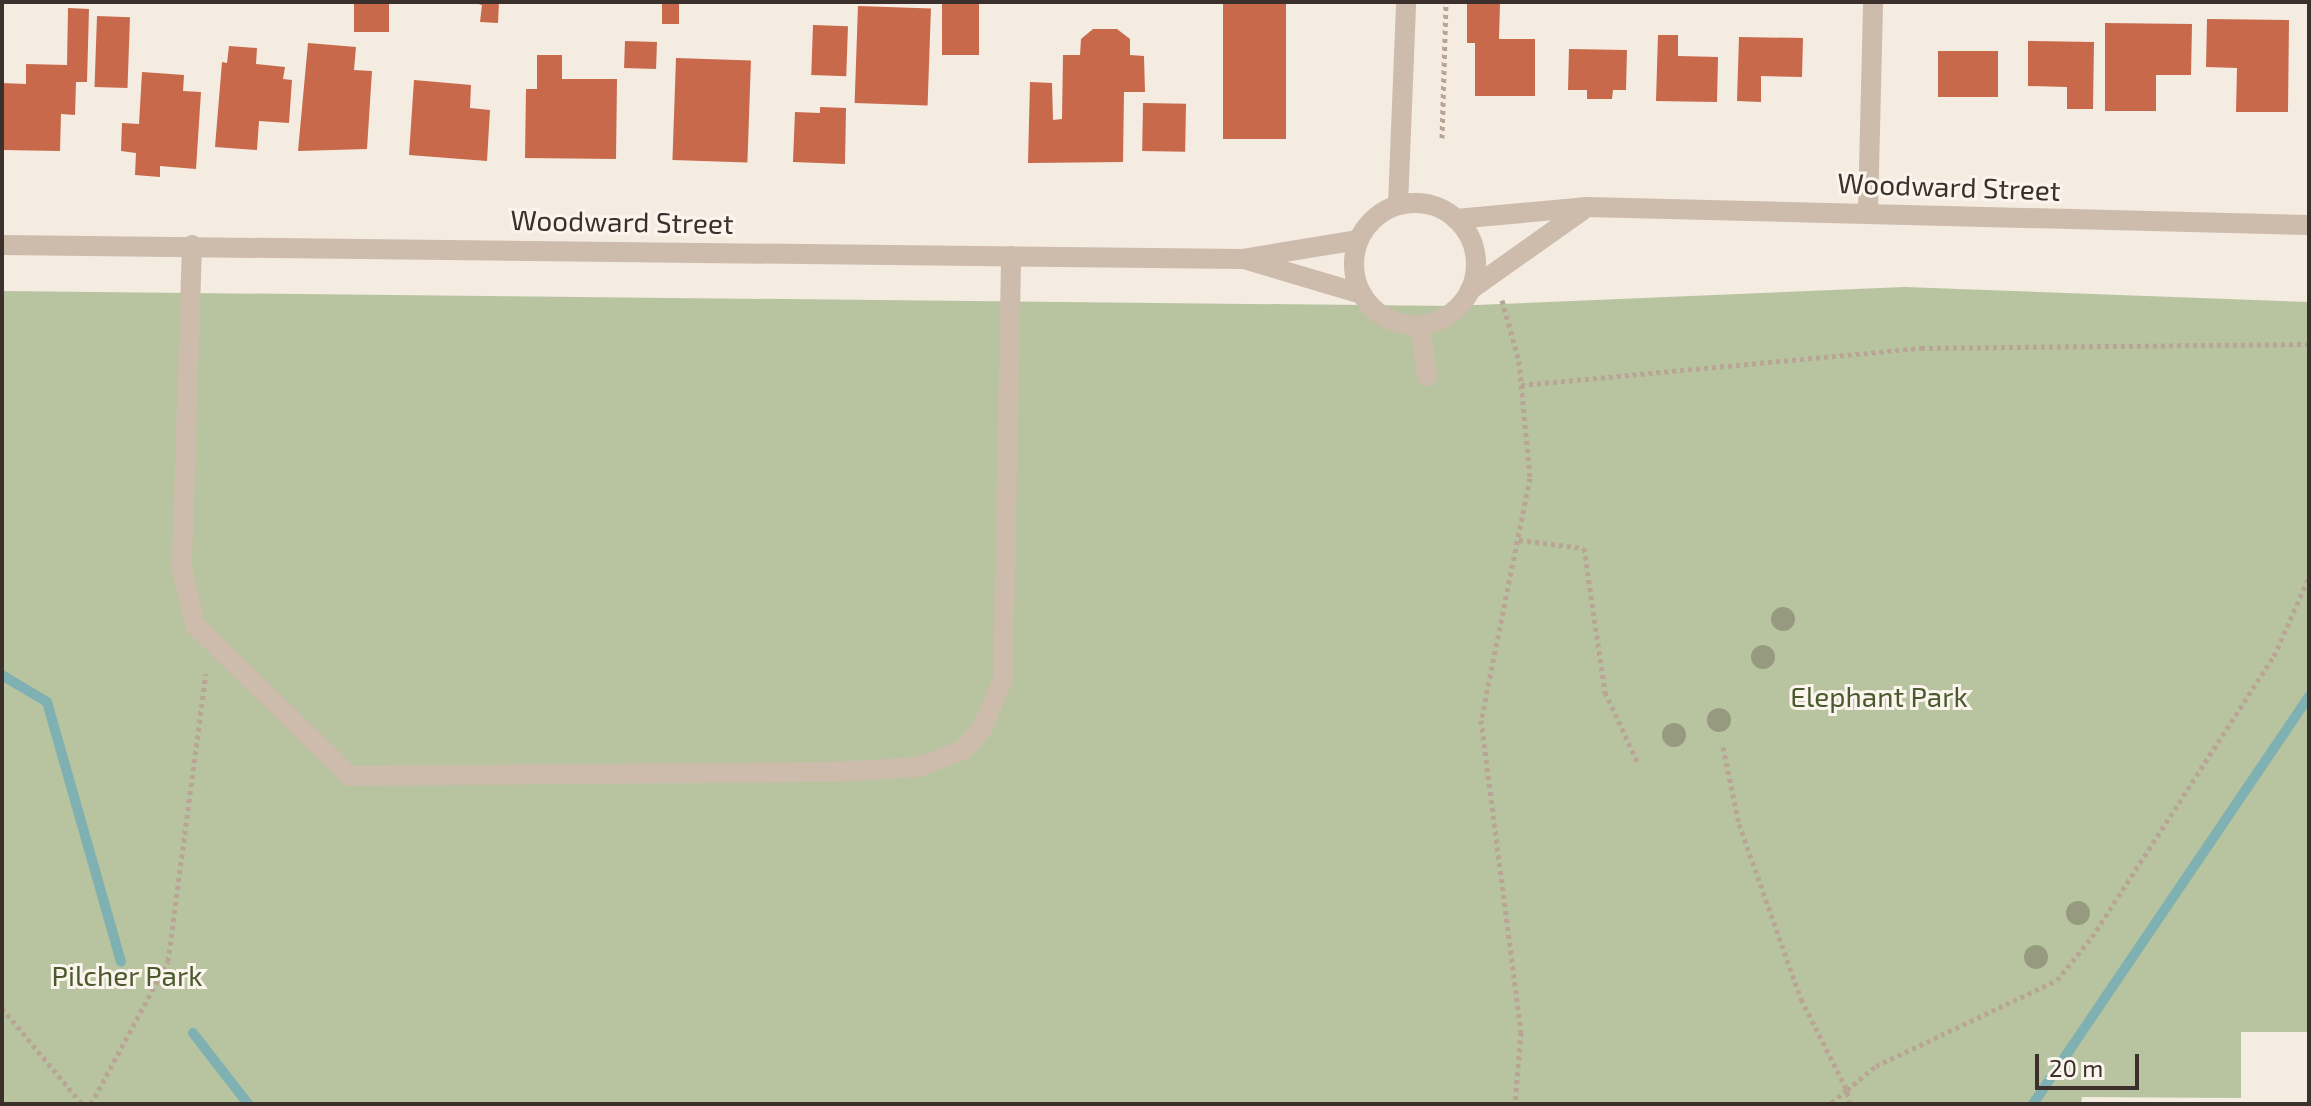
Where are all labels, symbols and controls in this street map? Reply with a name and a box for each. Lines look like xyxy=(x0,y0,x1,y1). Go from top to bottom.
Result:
street label: Woodward Street xyxy=(1837,165,2061,207)
street label: Woodward Street xyxy=(510,202,734,240)
park label: Elephant Park xyxy=(1790,679,1968,713)
park label: Pilcher Park xyxy=(51,958,203,992)
scale bar xyxy=(2039,1038,2143,1088)
text: 20 m xyxy=(2049,1053,2103,1082)

